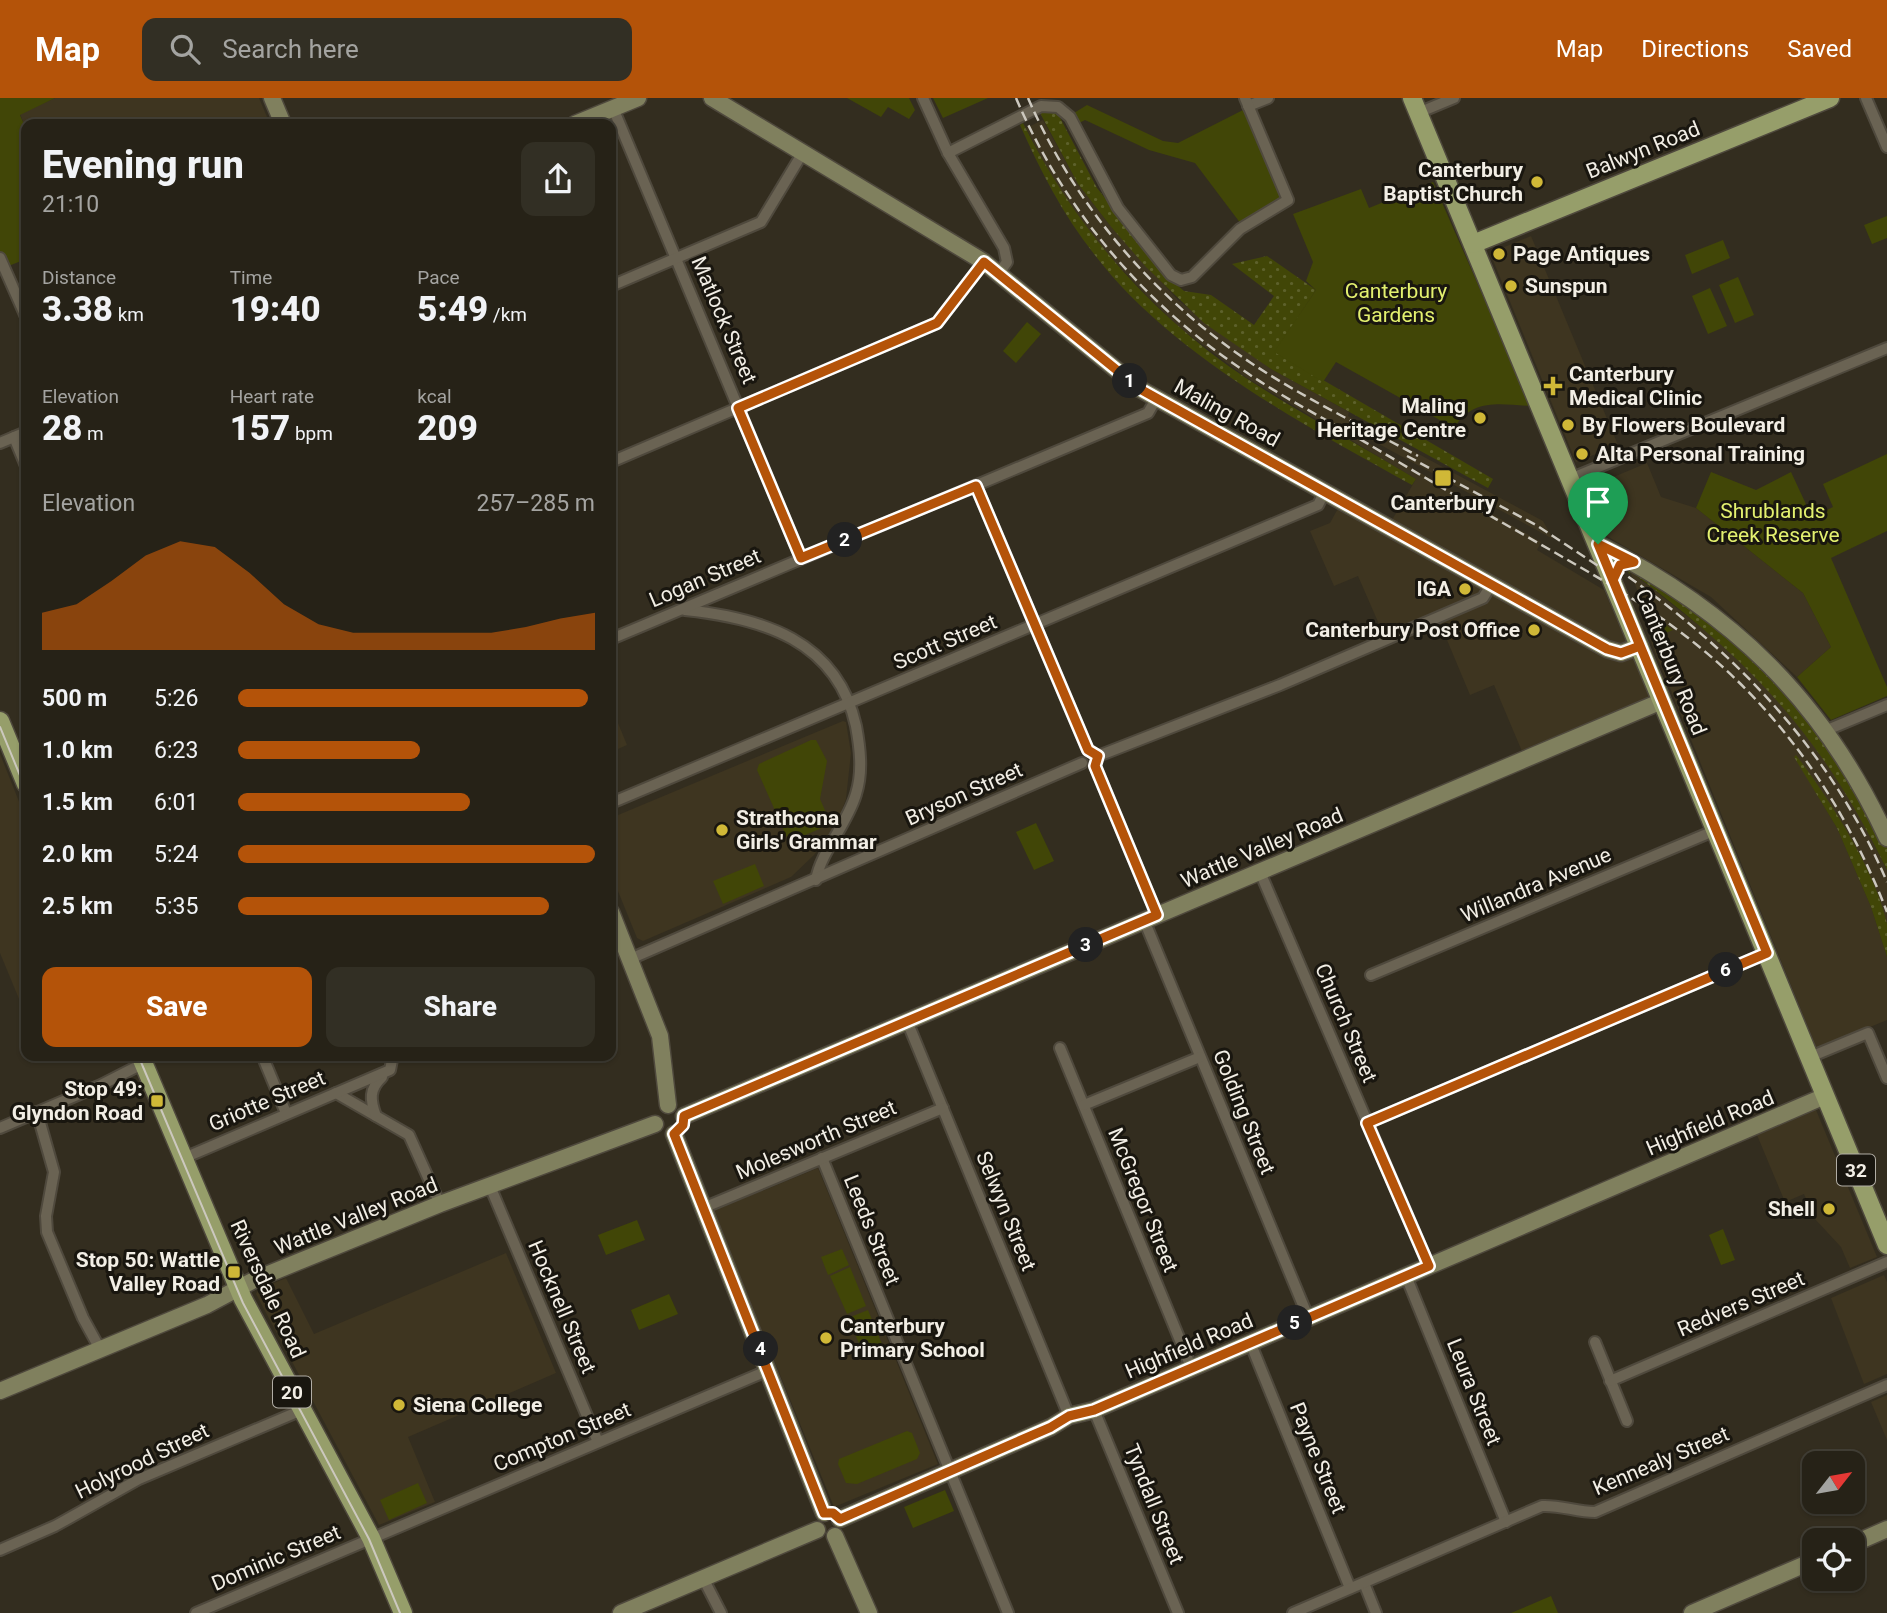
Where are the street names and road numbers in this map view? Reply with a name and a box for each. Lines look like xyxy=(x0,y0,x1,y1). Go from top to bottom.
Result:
street label: Balwyn Road xyxy=(1583,116,1703,184)
street label: Matlock Street xyxy=(686,253,762,387)
street label: Maling Road xyxy=(1170,374,1284,452)
street label: Logan Street xyxy=(646,544,764,612)
street label: Canterbury Road xyxy=(1631,585,1711,739)
street label: Scott Street xyxy=(890,609,1000,674)
street label: Bryson Street xyxy=(902,757,1026,830)
street label: Wattle Valley Road xyxy=(1177,803,1347,893)
street label: Willandra Avenue xyxy=(1457,843,1615,927)
street label: Church Street xyxy=(1310,960,1382,1086)
street label: Golding Street xyxy=(1208,1046,1280,1178)
street label: Griotte Street xyxy=(205,1066,329,1136)
street label: Highfield Road xyxy=(1642,1085,1778,1161)
street label: Molesworth Street xyxy=(732,1095,900,1185)
street label: McGregor Street xyxy=(1103,1124,1183,1276)
street label: Selwyn Street xyxy=(971,1148,1041,1274)
road number: 32 xyxy=(1837,1154,1875,1186)
street label: Leeds Street xyxy=(839,1171,905,1289)
street label: Wattle Valley Road xyxy=(271,1172,441,1260)
street label: Riversdale Road xyxy=(225,1216,311,1362)
street label: Hocknell Street xyxy=(523,1237,601,1377)
street label: Redvers Street xyxy=(1674,1266,1808,1342)
street label: Highfield Road xyxy=(1121,1308,1257,1384)
street label: Leura Street xyxy=(1442,1335,1506,1449)
road number: 20 xyxy=(273,1376,311,1408)
street label: Compton Street xyxy=(490,1397,634,1477)
street label: Payne Street xyxy=(1285,1399,1351,1517)
street label: Holyrood Street xyxy=(71,1418,213,1504)
street label: Kennealy Street xyxy=(1589,1421,1733,1500)
street label: Tyndall Street xyxy=(1119,1440,1189,1568)
street label: Dominic Street xyxy=(208,1520,344,1596)

